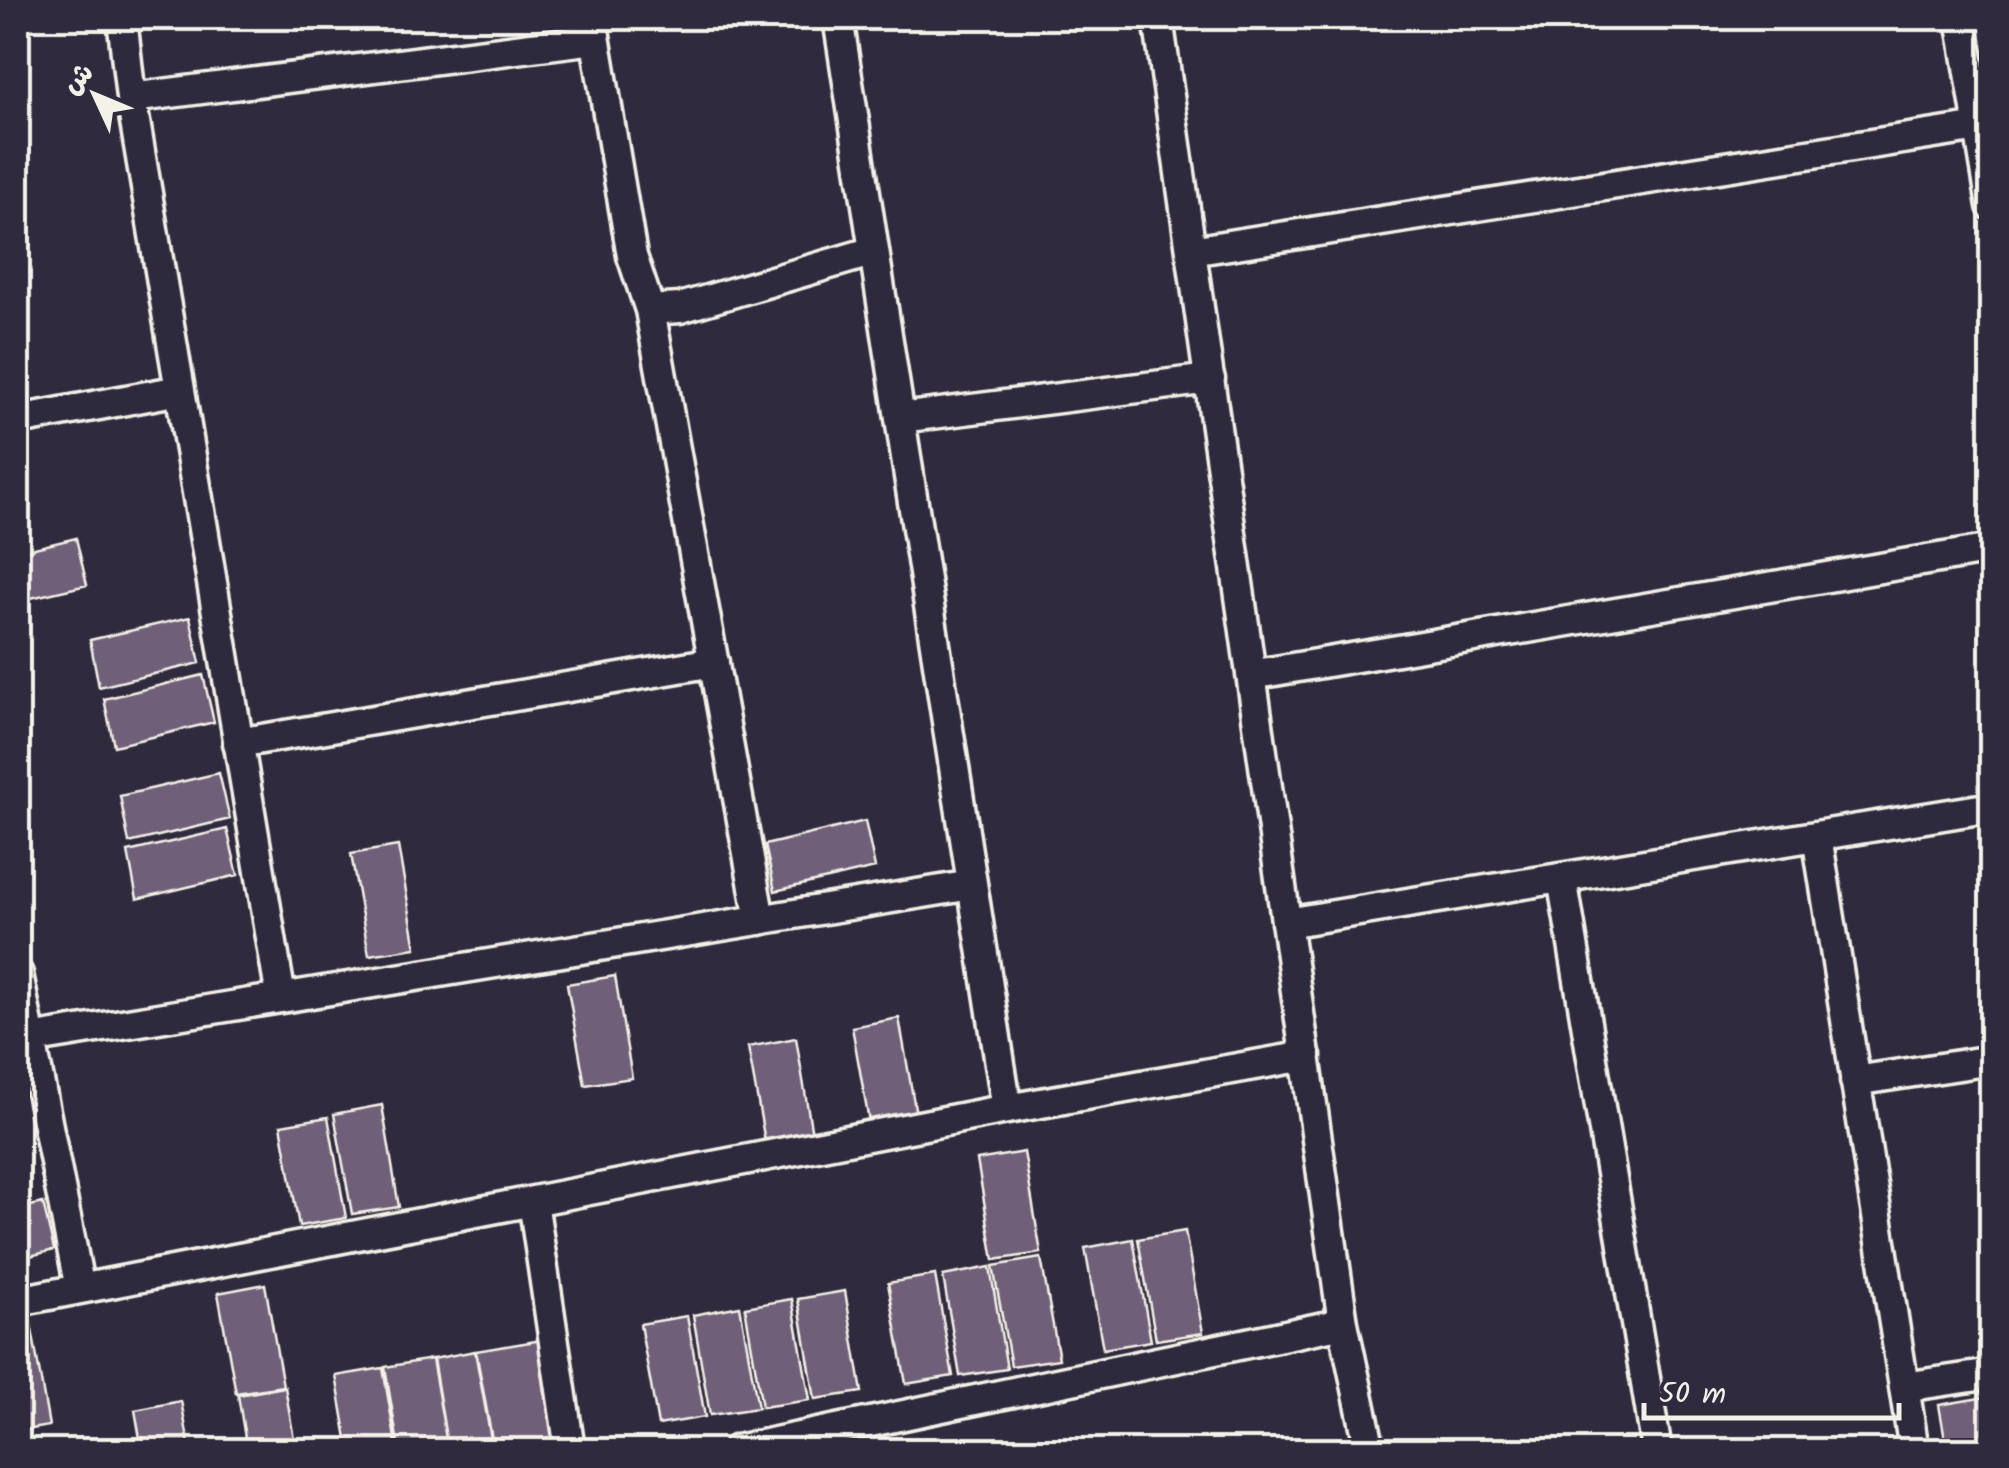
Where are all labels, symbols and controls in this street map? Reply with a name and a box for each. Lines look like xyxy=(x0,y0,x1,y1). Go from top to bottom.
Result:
north arrow xyxy=(45,45,145,145)
text: ش xyxy=(52,53,106,106)
scale bar xyxy=(1644,1358,1899,1420)
text: 50 m xyxy=(1659,1371,1726,1419)

